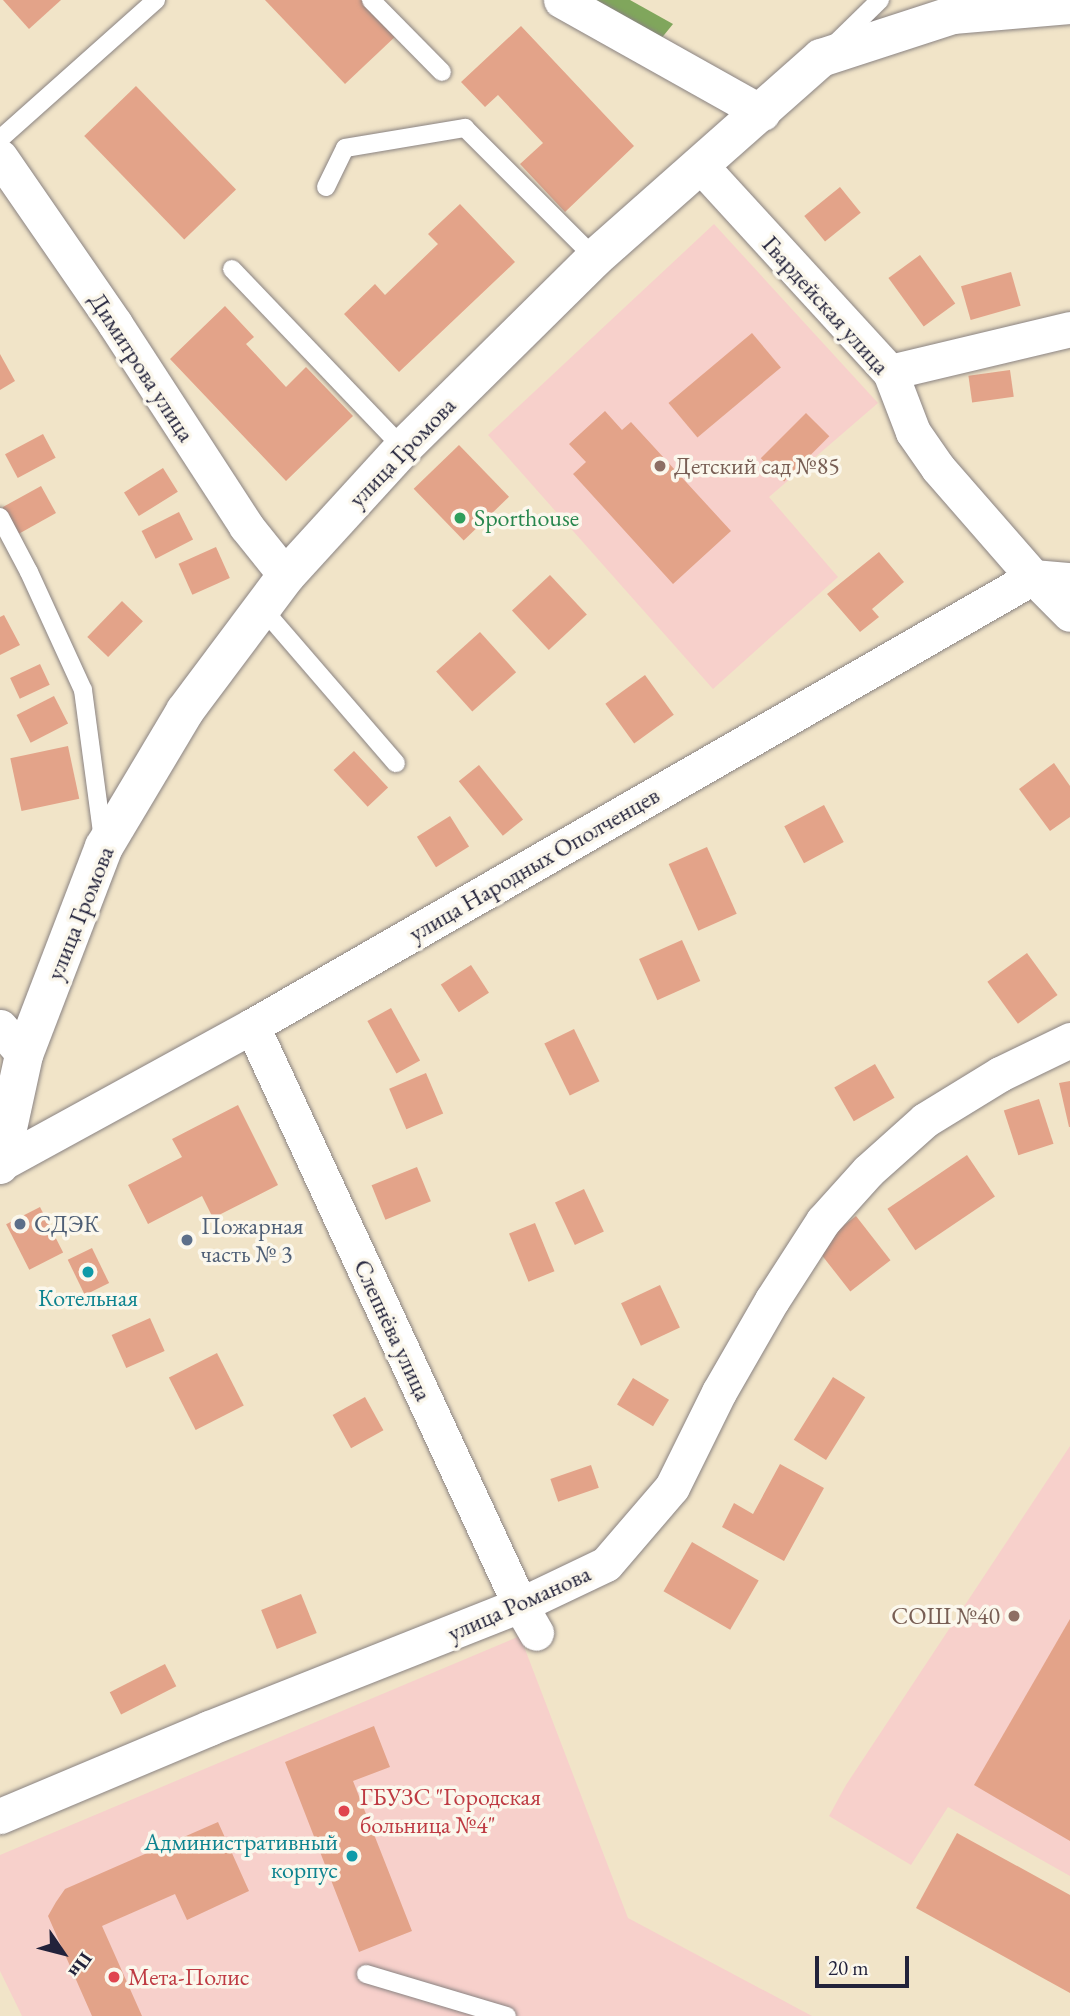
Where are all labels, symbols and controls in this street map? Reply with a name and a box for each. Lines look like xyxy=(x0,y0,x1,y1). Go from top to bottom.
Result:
street label: Гвардейская улица xyxy=(756,230,896,380)
street label: Димитрова улица xyxy=(83,287,201,447)
street label: улица Громова xyxy=(342,391,462,513)
place label: Детский сад №85 xyxy=(674,452,840,480)
marker: Детский сад №85 xyxy=(652,458,668,474)
place label: Sporthouse xyxy=(474,504,579,532)
marker: Sporthouse xyxy=(452,510,468,526)
street label: улица Народных Ополченцев xyxy=(404,780,664,948)
street label: улица Громова xyxy=(40,842,120,984)
place label: СДЭК xyxy=(34,1210,99,1238)
place label: Пожарная часть № 3 xyxy=(201,1212,303,1268)
marker: СДЭК xyxy=(12,1216,28,1232)
marker: Пожарная часть № 3 xyxy=(179,1232,195,1248)
street label: Слепнёва улица xyxy=(348,1255,438,1405)
marker: Котельная xyxy=(80,1264,96,1280)
place label: Котельная xyxy=(38,1284,138,1312)
street label: улица Романова xyxy=(443,1559,595,1647)
place label: СОШ №40 xyxy=(891,1602,1000,1630)
marker: СОШ №40 xyxy=(1006,1608,1022,1624)
place label: ГБУЗС "Городская больница №4" xyxy=(360,1783,541,1839)
marker: ГБУЗС "Городская больница №4" xyxy=(334,1801,354,1821)
place label: Административный корпус xyxy=(144,1828,338,1884)
marker: Административный корпус xyxy=(344,1848,360,1864)
north arrow xyxy=(28,1918,98,1988)
scale bar xyxy=(818,1942,912,1986)
text: Пн xyxy=(63,1948,98,1983)
text: 20 m xyxy=(828,1954,869,1981)
place label: Мета-Полис xyxy=(128,1963,250,1991)
marker: Мета-Полис xyxy=(106,1969,122,1985)

